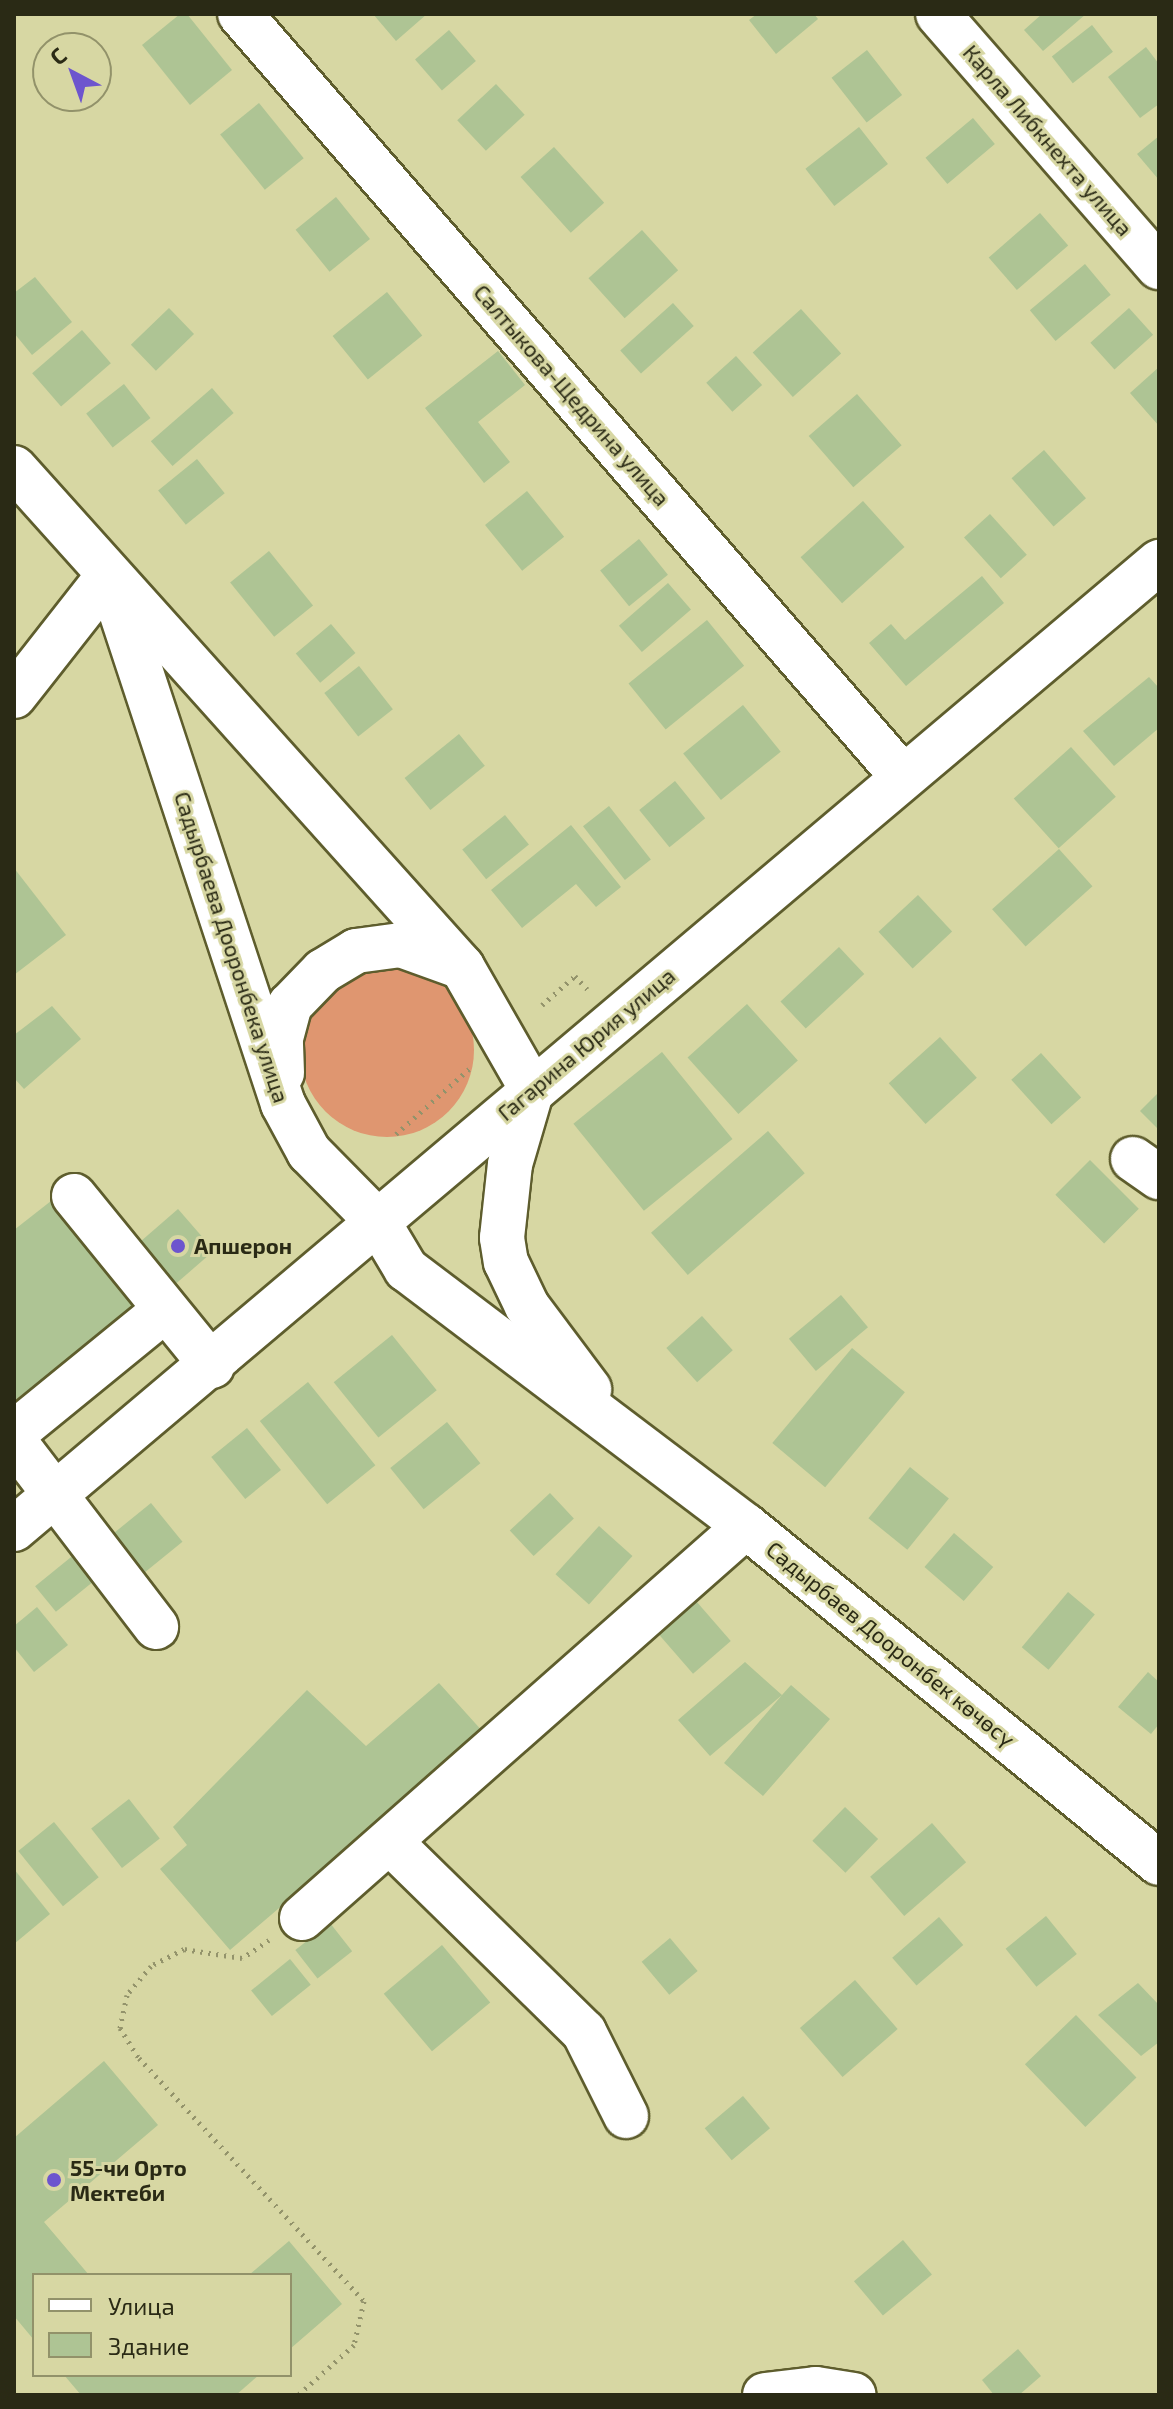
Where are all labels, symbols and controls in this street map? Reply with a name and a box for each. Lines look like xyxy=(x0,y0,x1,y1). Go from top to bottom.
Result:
north arrow xyxy=(32,32,112,112)
street label: Карла Либкнехта улица xyxy=(958,39,1138,241)
text: С xyxy=(44,41,71,69)
street label: Салтыкова-Щедрина улица xyxy=(469,279,675,511)
street label: Садырбаева Дооронбека улица xyxy=(169,788,295,1106)
street label: Гагарина Юрия улица xyxy=(492,962,680,1126)
place label: Апшерон xyxy=(194,1233,292,1259)
marker: Апшерон xyxy=(169,1237,187,1255)
street label: Садырбаев Дооронбек көчөсү xyxy=(762,1536,1020,1752)
place label: 55-чи Орто Мектеби xyxy=(70,2154,187,2206)
marker: 55-чи Орто Мектеби xyxy=(45,2171,63,2189)
legend xyxy=(32,2273,292,2377)
text: Улица xyxy=(108,2291,175,2320)
text: Здание xyxy=(108,2331,190,2360)

